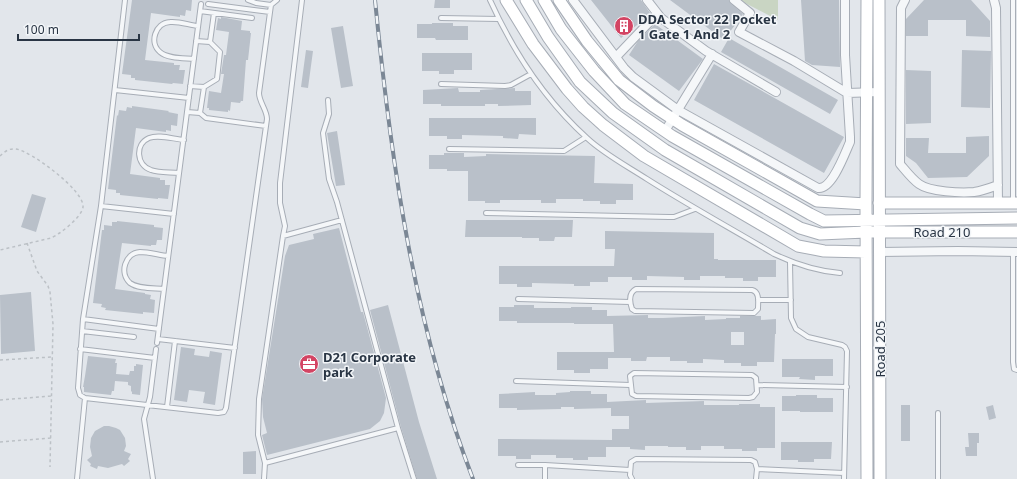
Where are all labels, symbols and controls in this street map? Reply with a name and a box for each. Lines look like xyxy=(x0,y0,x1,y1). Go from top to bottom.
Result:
place label: DDA Sector 22 Pocket 1 Gate 1 And 2 xyxy=(638,10,777,43)
building icon: DDA Sector 22 Pocket 1 Gate 1 And 2 xyxy=(613,15,635,37)
scale bar xyxy=(18,16,139,42)
text: 100 m xyxy=(24,21,59,38)
street label: Road 210 xyxy=(914,223,970,241)
street label: Road 205 xyxy=(871,321,889,377)
place label: D21 Corporate park xyxy=(323,348,416,381)
office icon: D21 Corporate park xyxy=(298,353,320,375)

